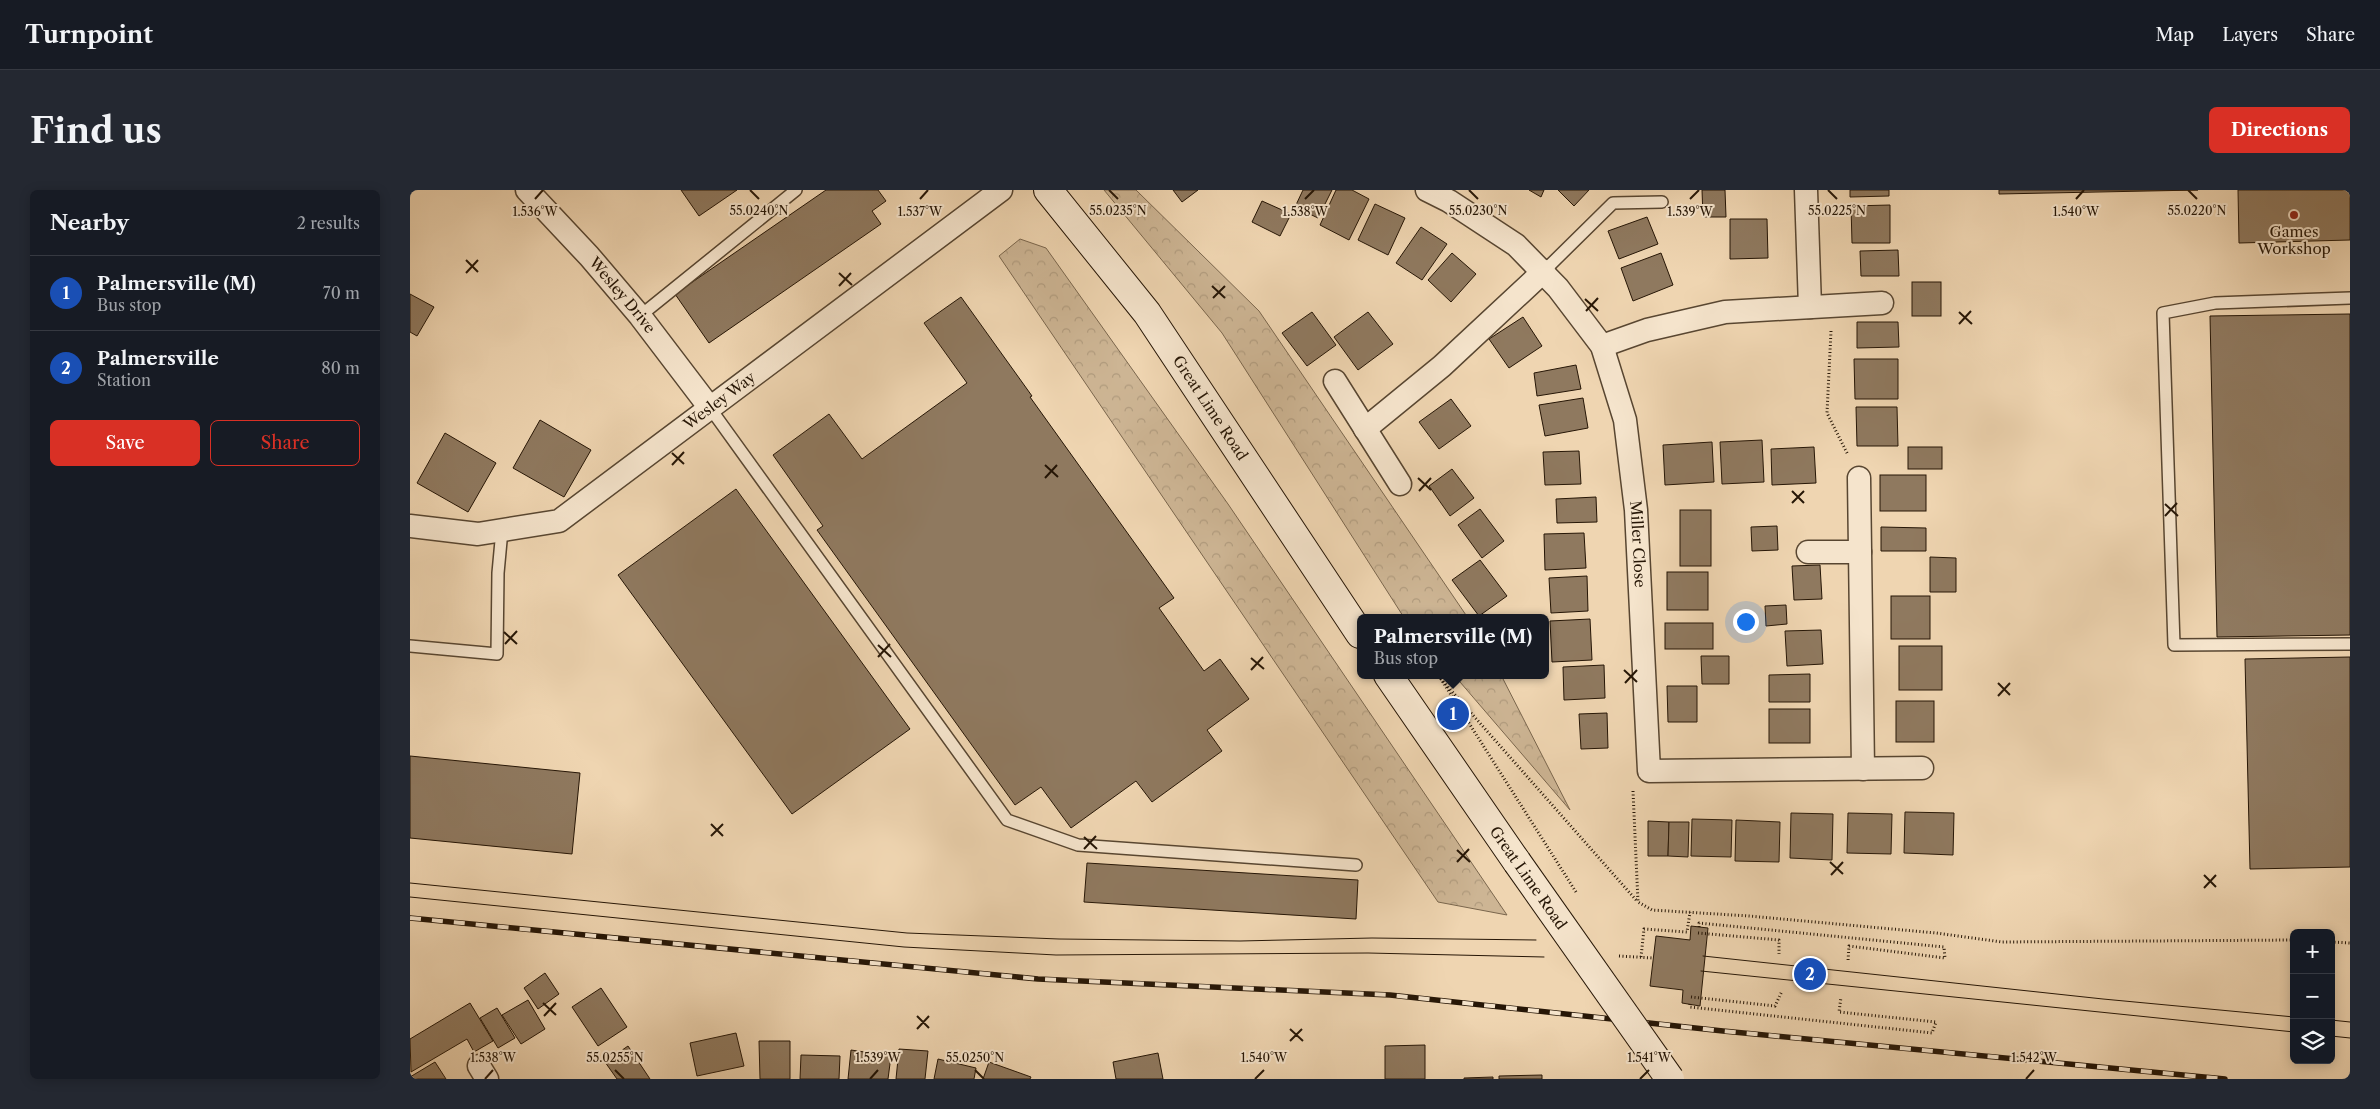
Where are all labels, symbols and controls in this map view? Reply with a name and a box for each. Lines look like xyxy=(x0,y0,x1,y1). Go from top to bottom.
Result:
text: Turnpoint xyxy=(25,20,153,49)
text: Map xyxy=(2156,24,2194,46)
text: Layers xyxy=(2222,24,2278,46)
text: Share xyxy=(2306,24,2355,46)
button: Directions xyxy=(2209,107,2350,153)
text: Find us xyxy=(30,109,162,152)
text: 55.0240°N xyxy=(730,203,789,218)
text: 55.0235°N xyxy=(1089,203,1147,218)
text: 55.0230°N xyxy=(1449,203,1507,218)
text: 55.0225°N xyxy=(1808,203,1866,218)
text: 55.0220°N xyxy=(2168,203,2227,218)
text: 1.536°W xyxy=(512,204,558,219)
text: 1.537°W xyxy=(898,204,943,219)
text: 1.538°W xyxy=(1282,204,1329,219)
text: 1.539°W xyxy=(1667,204,1714,219)
text: 1.540°W xyxy=(2053,204,2100,219)
marker: Games Workshop xyxy=(2288,209,2300,221)
text: Nearby xyxy=(50,210,129,235)
text: 2 results xyxy=(297,213,360,233)
place label: Games Workshop xyxy=(2256,222,2331,258)
street label: Wesley Drive xyxy=(585,252,660,337)
text: Palmersville (M) xyxy=(97,272,256,295)
text: 1 xyxy=(62,283,70,303)
text: 70 m xyxy=(323,283,360,303)
text: Bus stop xyxy=(97,295,161,315)
text: Palmersville xyxy=(97,347,219,370)
street label: Great Lime Road xyxy=(1169,352,1252,464)
text: 2 xyxy=(61,358,71,378)
text: 80 m xyxy=(321,358,360,378)
street label: Wesley Way xyxy=(679,367,759,434)
text: Station xyxy=(97,370,151,390)
button: Save xyxy=(50,420,200,466)
button: Share xyxy=(210,420,360,466)
street label: Miller Close xyxy=(1626,499,1650,588)
your location xyxy=(1733,609,1759,635)
popup xyxy=(1357,614,1549,679)
text: Palmersville (M) xyxy=(1374,625,1532,648)
text: Bus stop xyxy=(1374,648,1438,668)
pin: 1 xyxy=(1437,695,1469,733)
street label: Great Lime Road xyxy=(1486,822,1571,933)
map controls xyxy=(2290,929,2335,1064)
button: + xyxy=(2290,929,2335,974)
pin: 2 xyxy=(1794,955,1826,993)
button: − xyxy=(2290,974,2335,1019)
button: layers xyxy=(2290,1019,2335,1064)
text: 1.538°W xyxy=(470,1050,517,1065)
text: 55.0255°N xyxy=(586,1050,644,1065)
text: 1.539°W xyxy=(855,1050,902,1065)
text: 55.0250°N xyxy=(946,1050,1004,1065)
text: 1.540°W xyxy=(1241,1050,1288,1065)
text: 1.541°W xyxy=(1627,1050,1672,1065)
text: 1.542°W xyxy=(2011,1050,2058,1065)

